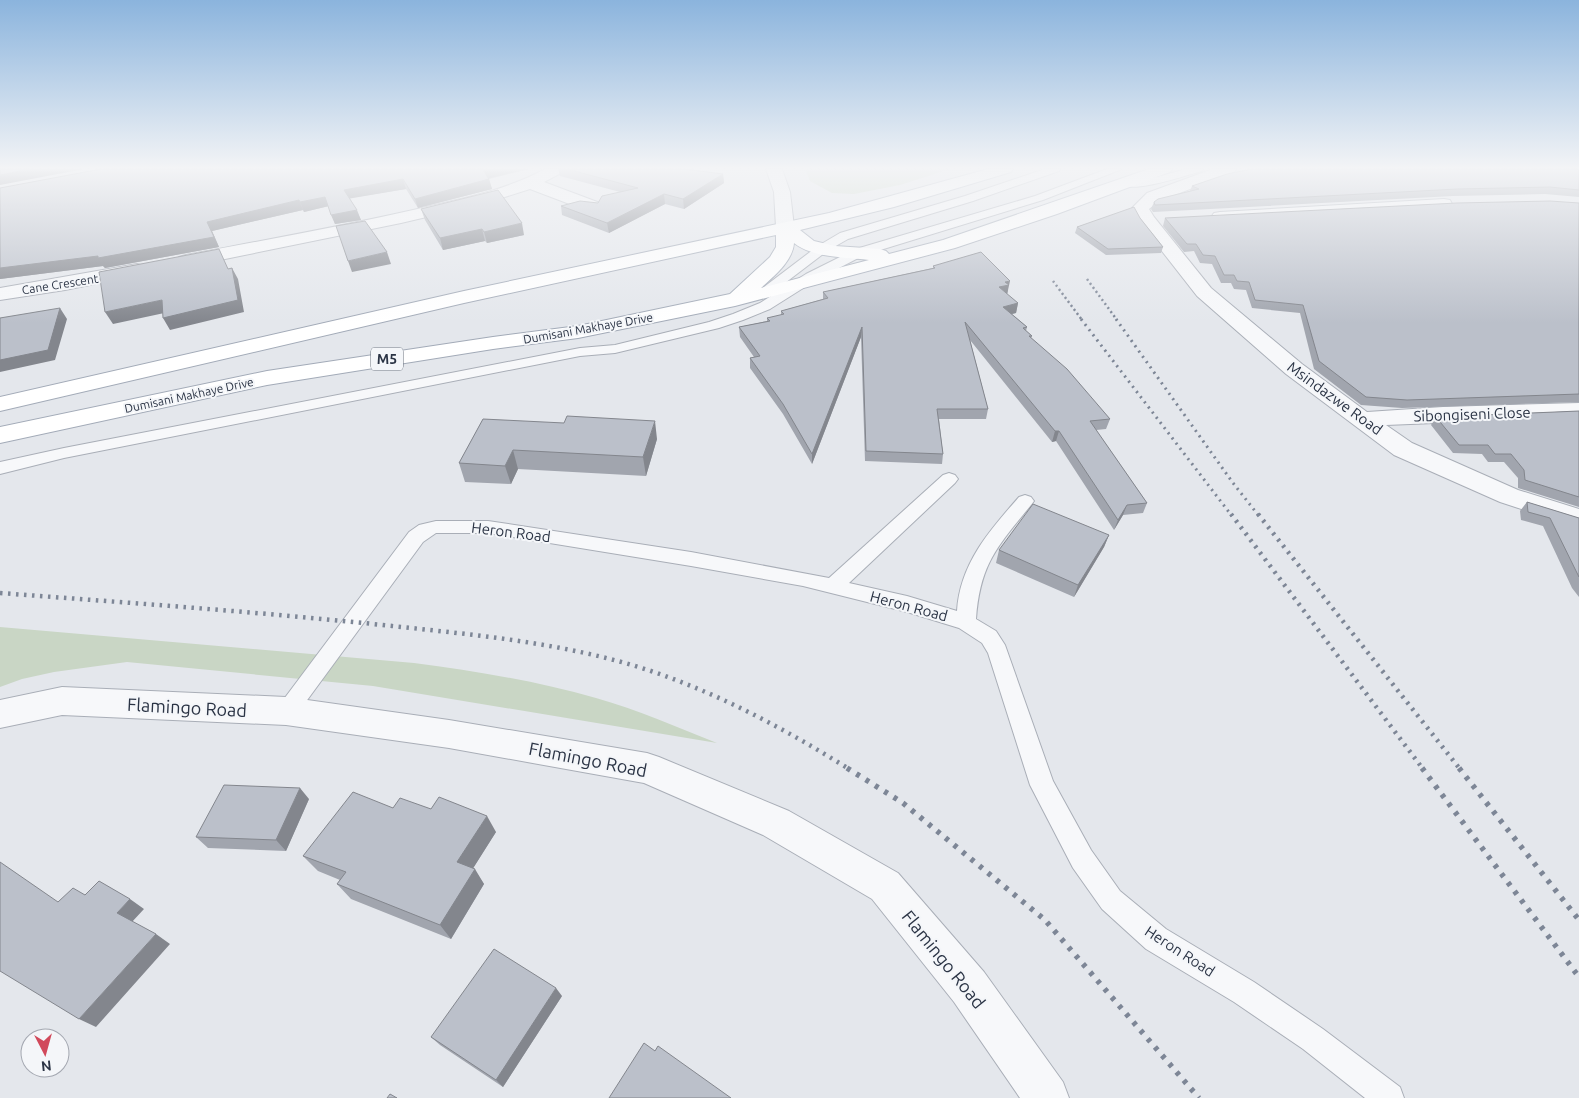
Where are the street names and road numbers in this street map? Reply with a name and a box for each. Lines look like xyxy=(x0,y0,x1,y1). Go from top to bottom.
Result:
street label: Cane Crescent xyxy=(21,271,99,296)
street label: Dumisani Makhaye Drive xyxy=(522,310,654,346)
road number: M5 xyxy=(371,348,403,370)
street label: Msindazwe Road xyxy=(1284,358,1386,438)
street label: Dumisani Makhaye Drive xyxy=(123,375,255,415)
street label: Sibongiseni Close xyxy=(1413,403,1531,425)
street label: Heron Road xyxy=(470,519,552,545)
street label: Heron Road xyxy=(868,587,950,625)
street label: Flamingo Road xyxy=(126,694,248,720)
street label: Flamingo Road xyxy=(527,738,649,780)
street label: Flamingo Road xyxy=(898,906,990,1012)
street label: Heron Road xyxy=(1142,922,1218,980)

